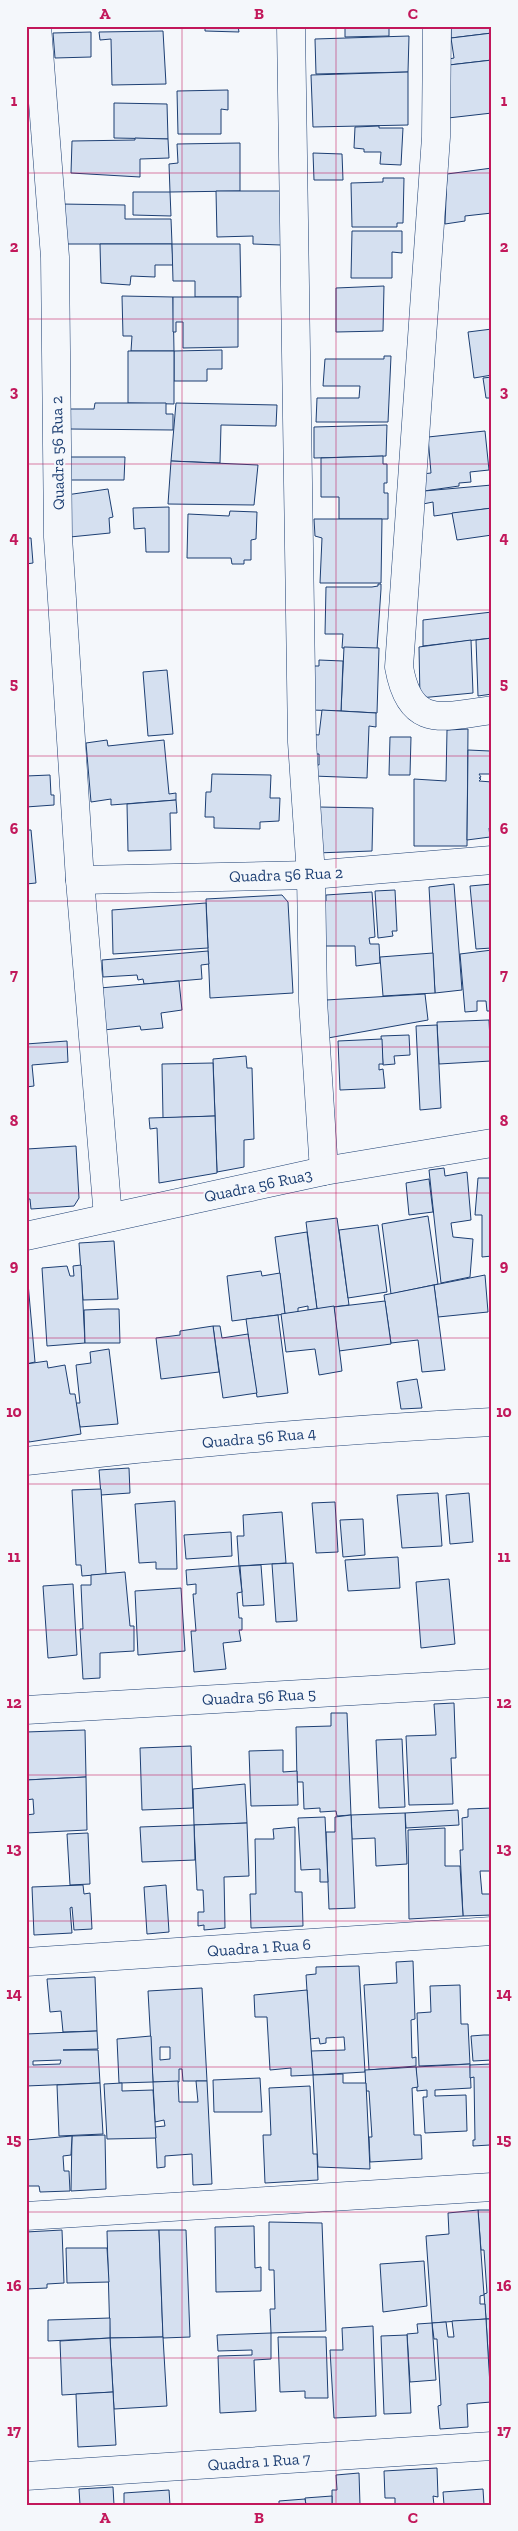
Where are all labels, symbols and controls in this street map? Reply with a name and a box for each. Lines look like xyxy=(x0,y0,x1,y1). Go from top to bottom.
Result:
text: A xyxy=(100,4,111,23)
text: B xyxy=(254,4,264,23)
text: C xyxy=(408,4,418,23)
text: 1 xyxy=(11,91,18,110)
text: 1 xyxy=(501,91,508,110)
text: 2 xyxy=(10,237,19,256)
text: 2 xyxy=(500,237,509,256)
text: 3 xyxy=(10,382,19,401)
text: 3 xyxy=(500,382,509,401)
street label: Quadra 56 Rua 2 xyxy=(47,396,68,510)
text: 4 xyxy=(9,528,19,547)
text: 4 xyxy=(499,528,509,547)
text: 5 xyxy=(10,674,18,693)
text: 5 xyxy=(500,674,508,693)
text: 6 xyxy=(10,819,19,838)
text: 6 xyxy=(500,819,509,838)
street label: Quadra 56 Rua 2 xyxy=(229,863,343,886)
text: 7 xyxy=(10,965,18,984)
text: 7 xyxy=(500,965,508,984)
text: 8 xyxy=(10,1111,19,1130)
text: 8 xyxy=(500,1111,509,1130)
street label: Quadra 56 Rua3 xyxy=(202,1165,314,1206)
text: 9 xyxy=(10,1256,19,1275)
text: 9 xyxy=(500,1256,509,1275)
text: 10 xyxy=(6,1402,22,1421)
text: 10 xyxy=(496,1402,512,1421)
street label: Quadra 56 Rua 4 xyxy=(201,1423,317,1452)
text: 11 xyxy=(8,1547,21,1566)
text: 11 xyxy=(498,1547,511,1566)
street label: Quadra 56 Rua 5 xyxy=(202,1684,316,1709)
text: 12 xyxy=(6,1693,22,1712)
text: 12 xyxy=(496,1693,512,1712)
text: 13 xyxy=(7,1839,22,1858)
text: 13 xyxy=(497,1839,512,1858)
street label: Quadra 1 Rua 6 xyxy=(207,1934,311,1961)
text: 14 xyxy=(6,1984,22,2003)
text: 14 xyxy=(496,1984,512,2003)
text: 15 xyxy=(7,2130,21,2149)
text: 15 xyxy=(497,2130,511,2149)
text: 16 xyxy=(6,2276,22,2295)
text: 16 xyxy=(496,2276,512,2295)
text: 17 xyxy=(7,2421,21,2440)
text: 17 xyxy=(497,2421,511,2440)
street label: Quadra 1 Rua 7 xyxy=(207,2448,311,2475)
text: A xyxy=(100,2508,111,2527)
text: B xyxy=(254,2508,264,2527)
text: C xyxy=(408,2508,418,2527)

